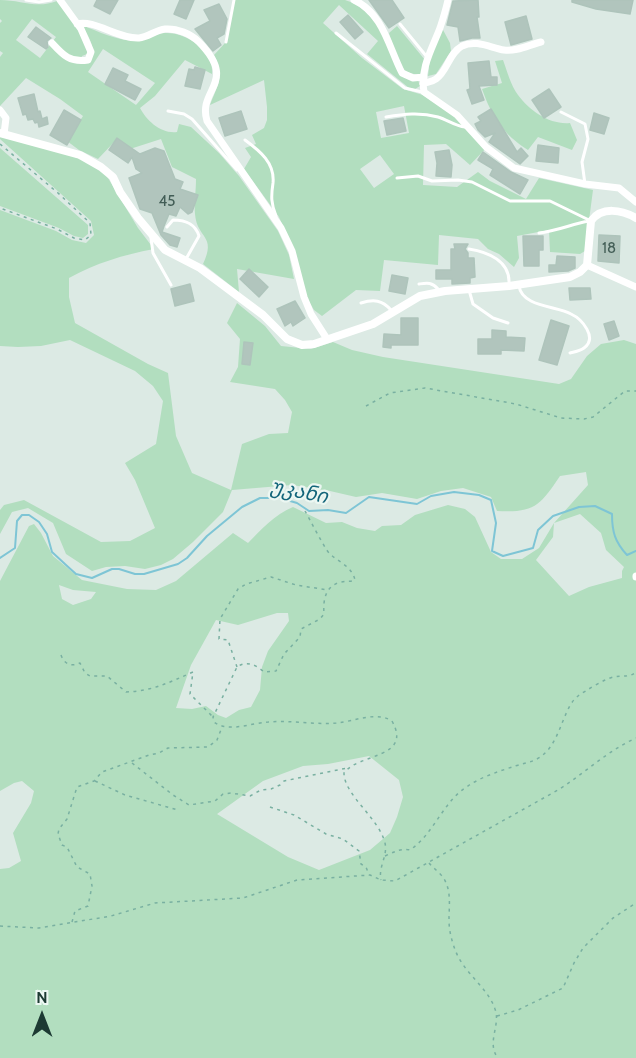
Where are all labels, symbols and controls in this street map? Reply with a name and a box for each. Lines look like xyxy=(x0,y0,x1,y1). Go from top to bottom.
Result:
house number: 45 xyxy=(159,193,175,211)
house number: 18 xyxy=(602,240,616,258)
water label: უკანი xyxy=(268,475,330,509)
north arrow xyxy=(12,986,72,1046)
text: N xyxy=(36,988,48,1007)

